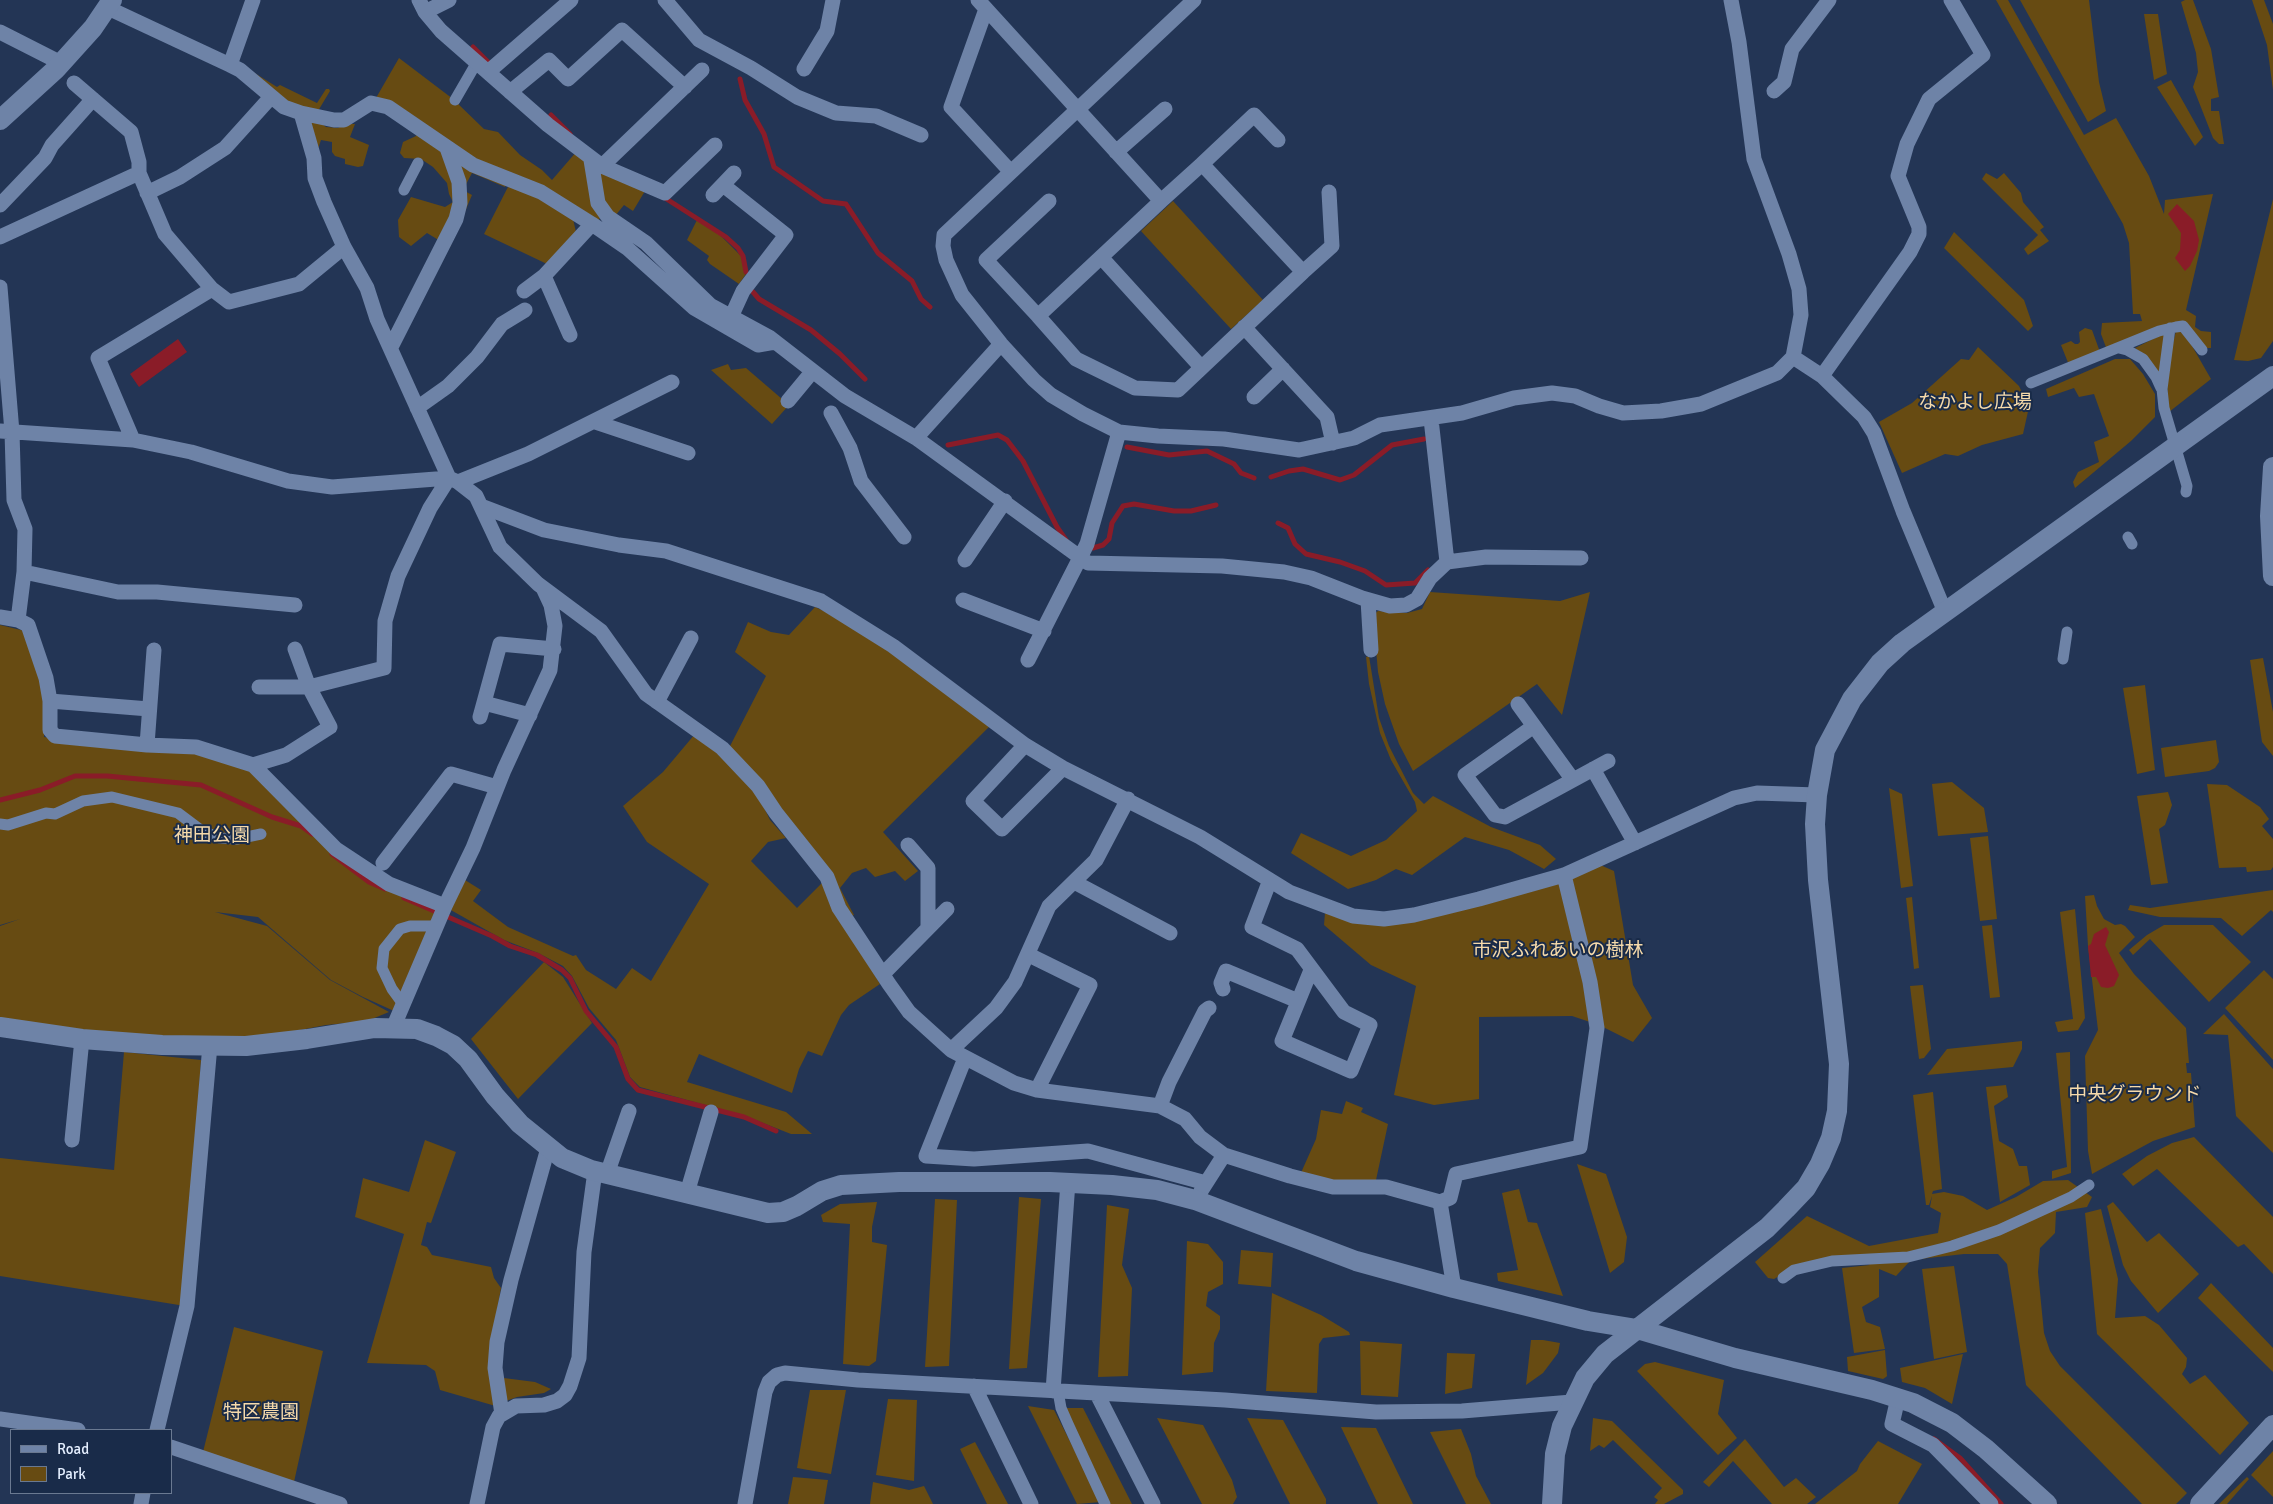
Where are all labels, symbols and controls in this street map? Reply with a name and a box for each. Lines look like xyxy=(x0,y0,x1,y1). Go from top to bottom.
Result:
park label: なかよし広場 xyxy=(1918,392,2032,414)
park label: 神田公園 xyxy=(174,825,250,847)
park label: 市沢ふれあいの樹林 xyxy=(1473,940,1643,962)
park label: 中央グラウンド xyxy=(2069,1084,2201,1106)
park label: 特区農園 xyxy=(223,1402,299,1424)
legend xyxy=(10,1429,172,1494)
text: Road xyxy=(57,1440,89,1458)
text: Park xyxy=(57,1465,86,1483)

